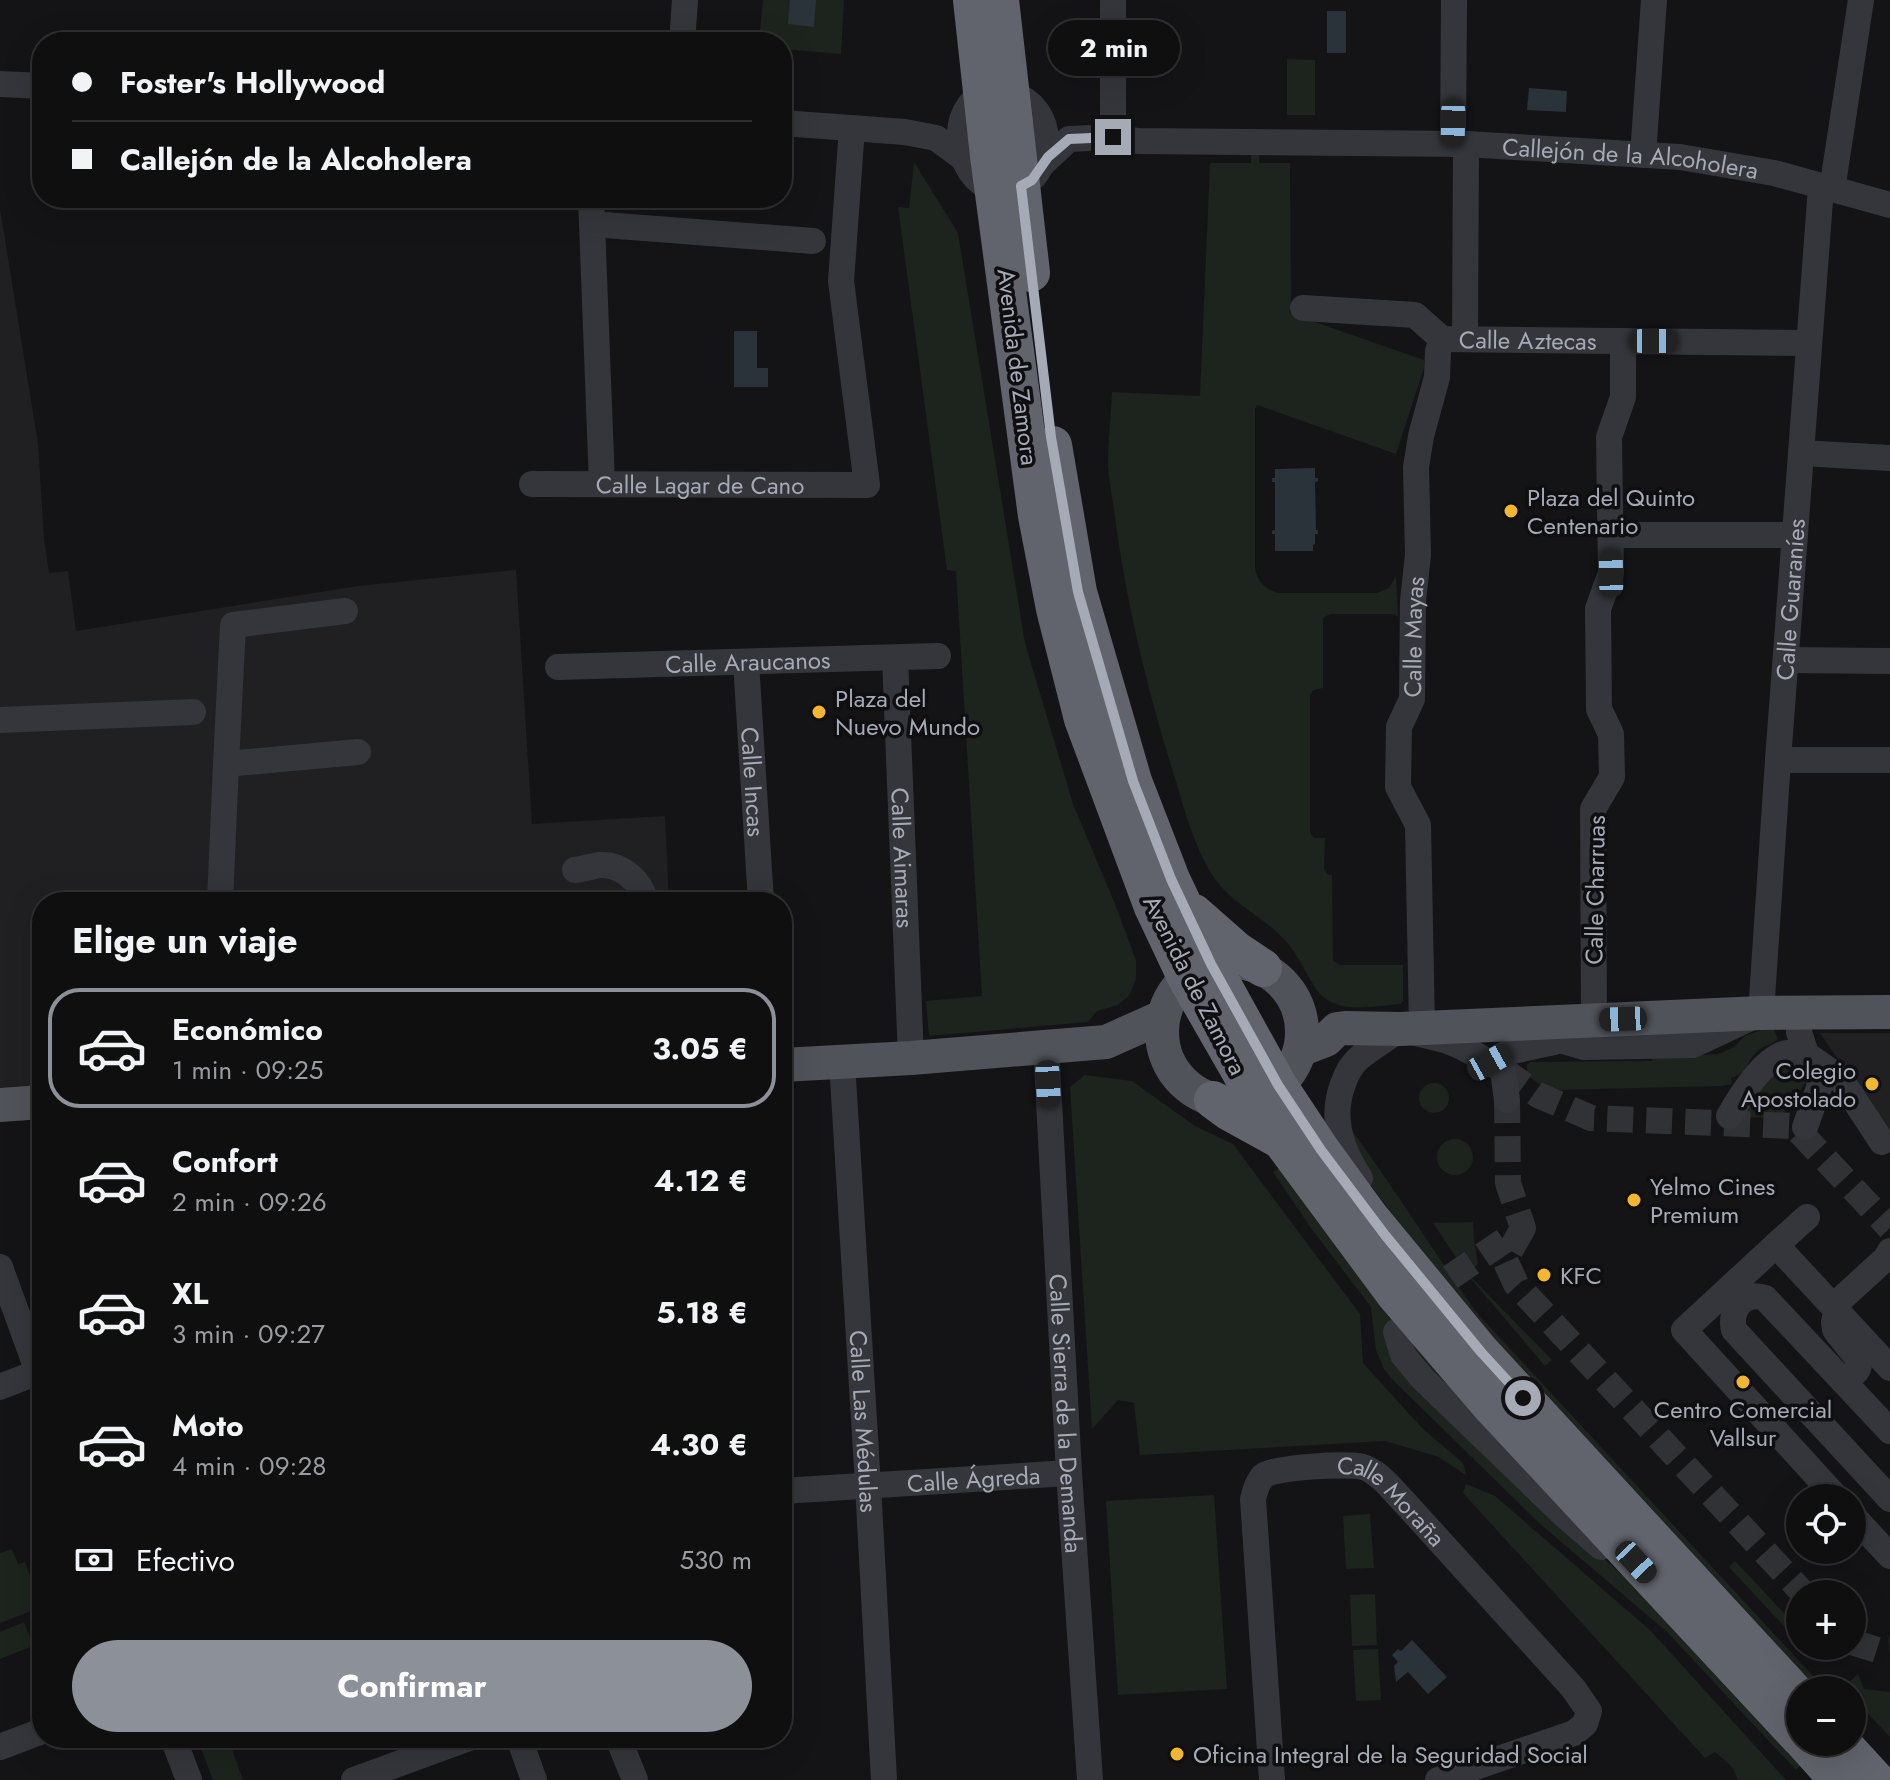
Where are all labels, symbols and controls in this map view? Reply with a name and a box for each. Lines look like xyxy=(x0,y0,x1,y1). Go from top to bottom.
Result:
callout: 2 min xyxy=(1047,21,1179,77)
text: 2 min xyxy=(1080,29,1148,67)
text: Foster's Hollywood xyxy=(120,61,385,104)
car xyxy=(1441,99,1465,147)
route end xyxy=(1095,119,1131,155)
street label: Callejón de la Alcoholera xyxy=(1501,129,1761,188)
text: Callejón de la Alcoholera xyxy=(120,138,472,181)
street label: Avenida de Zamora xyxy=(989,267,1047,467)
street label: Calle Aztecas xyxy=(1459,322,1597,358)
car xyxy=(1630,329,1678,353)
street label: Calle Lagar de Cano xyxy=(596,467,804,502)
place label: Plaza del Quinto Centenario xyxy=(1527,480,1695,543)
marker: Plaza del Quinto Centenario xyxy=(1502,502,1520,520)
street label: Calle Guaraníes xyxy=(1767,517,1814,682)
car xyxy=(1599,549,1623,597)
street label: Calle Mayas xyxy=(1395,574,1433,698)
street label: Calle Araucanos xyxy=(665,642,831,681)
place label: Plaza del Nuevo Mundo xyxy=(835,681,980,744)
marker: Plaza del Nuevo Mundo xyxy=(810,703,828,721)
street label: Calle Incas xyxy=(733,726,774,838)
street label: Calle Aimaras xyxy=(883,787,923,929)
street label: Calle Charruas xyxy=(1576,815,1614,965)
street label: Avenida de Zamora xyxy=(1134,889,1256,1081)
text: Elige un viaje xyxy=(72,914,298,966)
car xyxy=(1599,1006,1647,1032)
text: Económico xyxy=(172,1008,323,1051)
icon: car xyxy=(76,1012,148,1084)
text: 3.05 € xyxy=(652,1027,748,1070)
car xyxy=(1463,1040,1517,1084)
text: 1 min · 09:25 xyxy=(172,1051,323,1089)
place label: Colegio Apostolado xyxy=(1741,1053,1856,1116)
car xyxy=(1035,1059,1061,1109)
marker: Colegio Apostolado xyxy=(1863,1075,1881,1093)
text: Confort xyxy=(172,1140,278,1183)
icon: car xyxy=(76,1144,148,1216)
text: 4.12 € xyxy=(654,1159,748,1202)
place label: Yelmo Cines Premium xyxy=(1650,1169,1775,1232)
text: 2 min · 09:26 xyxy=(172,1183,327,1221)
marker: Yelmo Cines Premium xyxy=(1625,1191,1643,1209)
place label: KFC xyxy=(1560,1258,1602,1293)
marker: KFC xyxy=(1535,1266,1553,1284)
text: XL xyxy=(172,1272,208,1315)
street label: Calle Sierra de la Demanda xyxy=(1041,1273,1092,1554)
icon: car xyxy=(76,1276,148,1348)
text: 5.18 € xyxy=(656,1291,748,1334)
text: 3 min · 09:27 xyxy=(172,1315,325,1353)
street label: Calle Las Médulas xyxy=(841,1329,887,1513)
marker: Centro Comercial Vallsur xyxy=(1734,1373,1752,1391)
route start xyxy=(1505,1380,1541,1416)
place label: Centro Comercial Vallsur xyxy=(1654,1392,1832,1455)
text: Moto xyxy=(172,1404,244,1447)
icon: car xyxy=(76,1408,148,1480)
text: 4.30 € xyxy=(650,1423,748,1466)
text: 4 min · 09:28 xyxy=(172,1447,326,1485)
street label: Calle Moraña xyxy=(1337,1448,1454,1554)
street label: Calle Ágreda xyxy=(906,1457,1041,1501)
map controls xyxy=(1786,1484,1866,1756)
button: locate xyxy=(1786,1484,1866,1564)
car xyxy=(1611,1536,1661,1588)
icon: cash xyxy=(72,1538,116,1582)
text: Efectivo xyxy=(136,1539,235,1582)
text: 530 m xyxy=(679,1541,752,1579)
button: + xyxy=(1786,1580,1866,1660)
button: Confirmar xyxy=(72,1640,752,1732)
button: − xyxy=(1786,1676,1866,1756)
place label: Oficina Integral de la Seguridad Social xyxy=(1193,1737,1588,1772)
marker: Oficina Integral de la Seguridad Social xyxy=(1168,1745,1186,1763)

